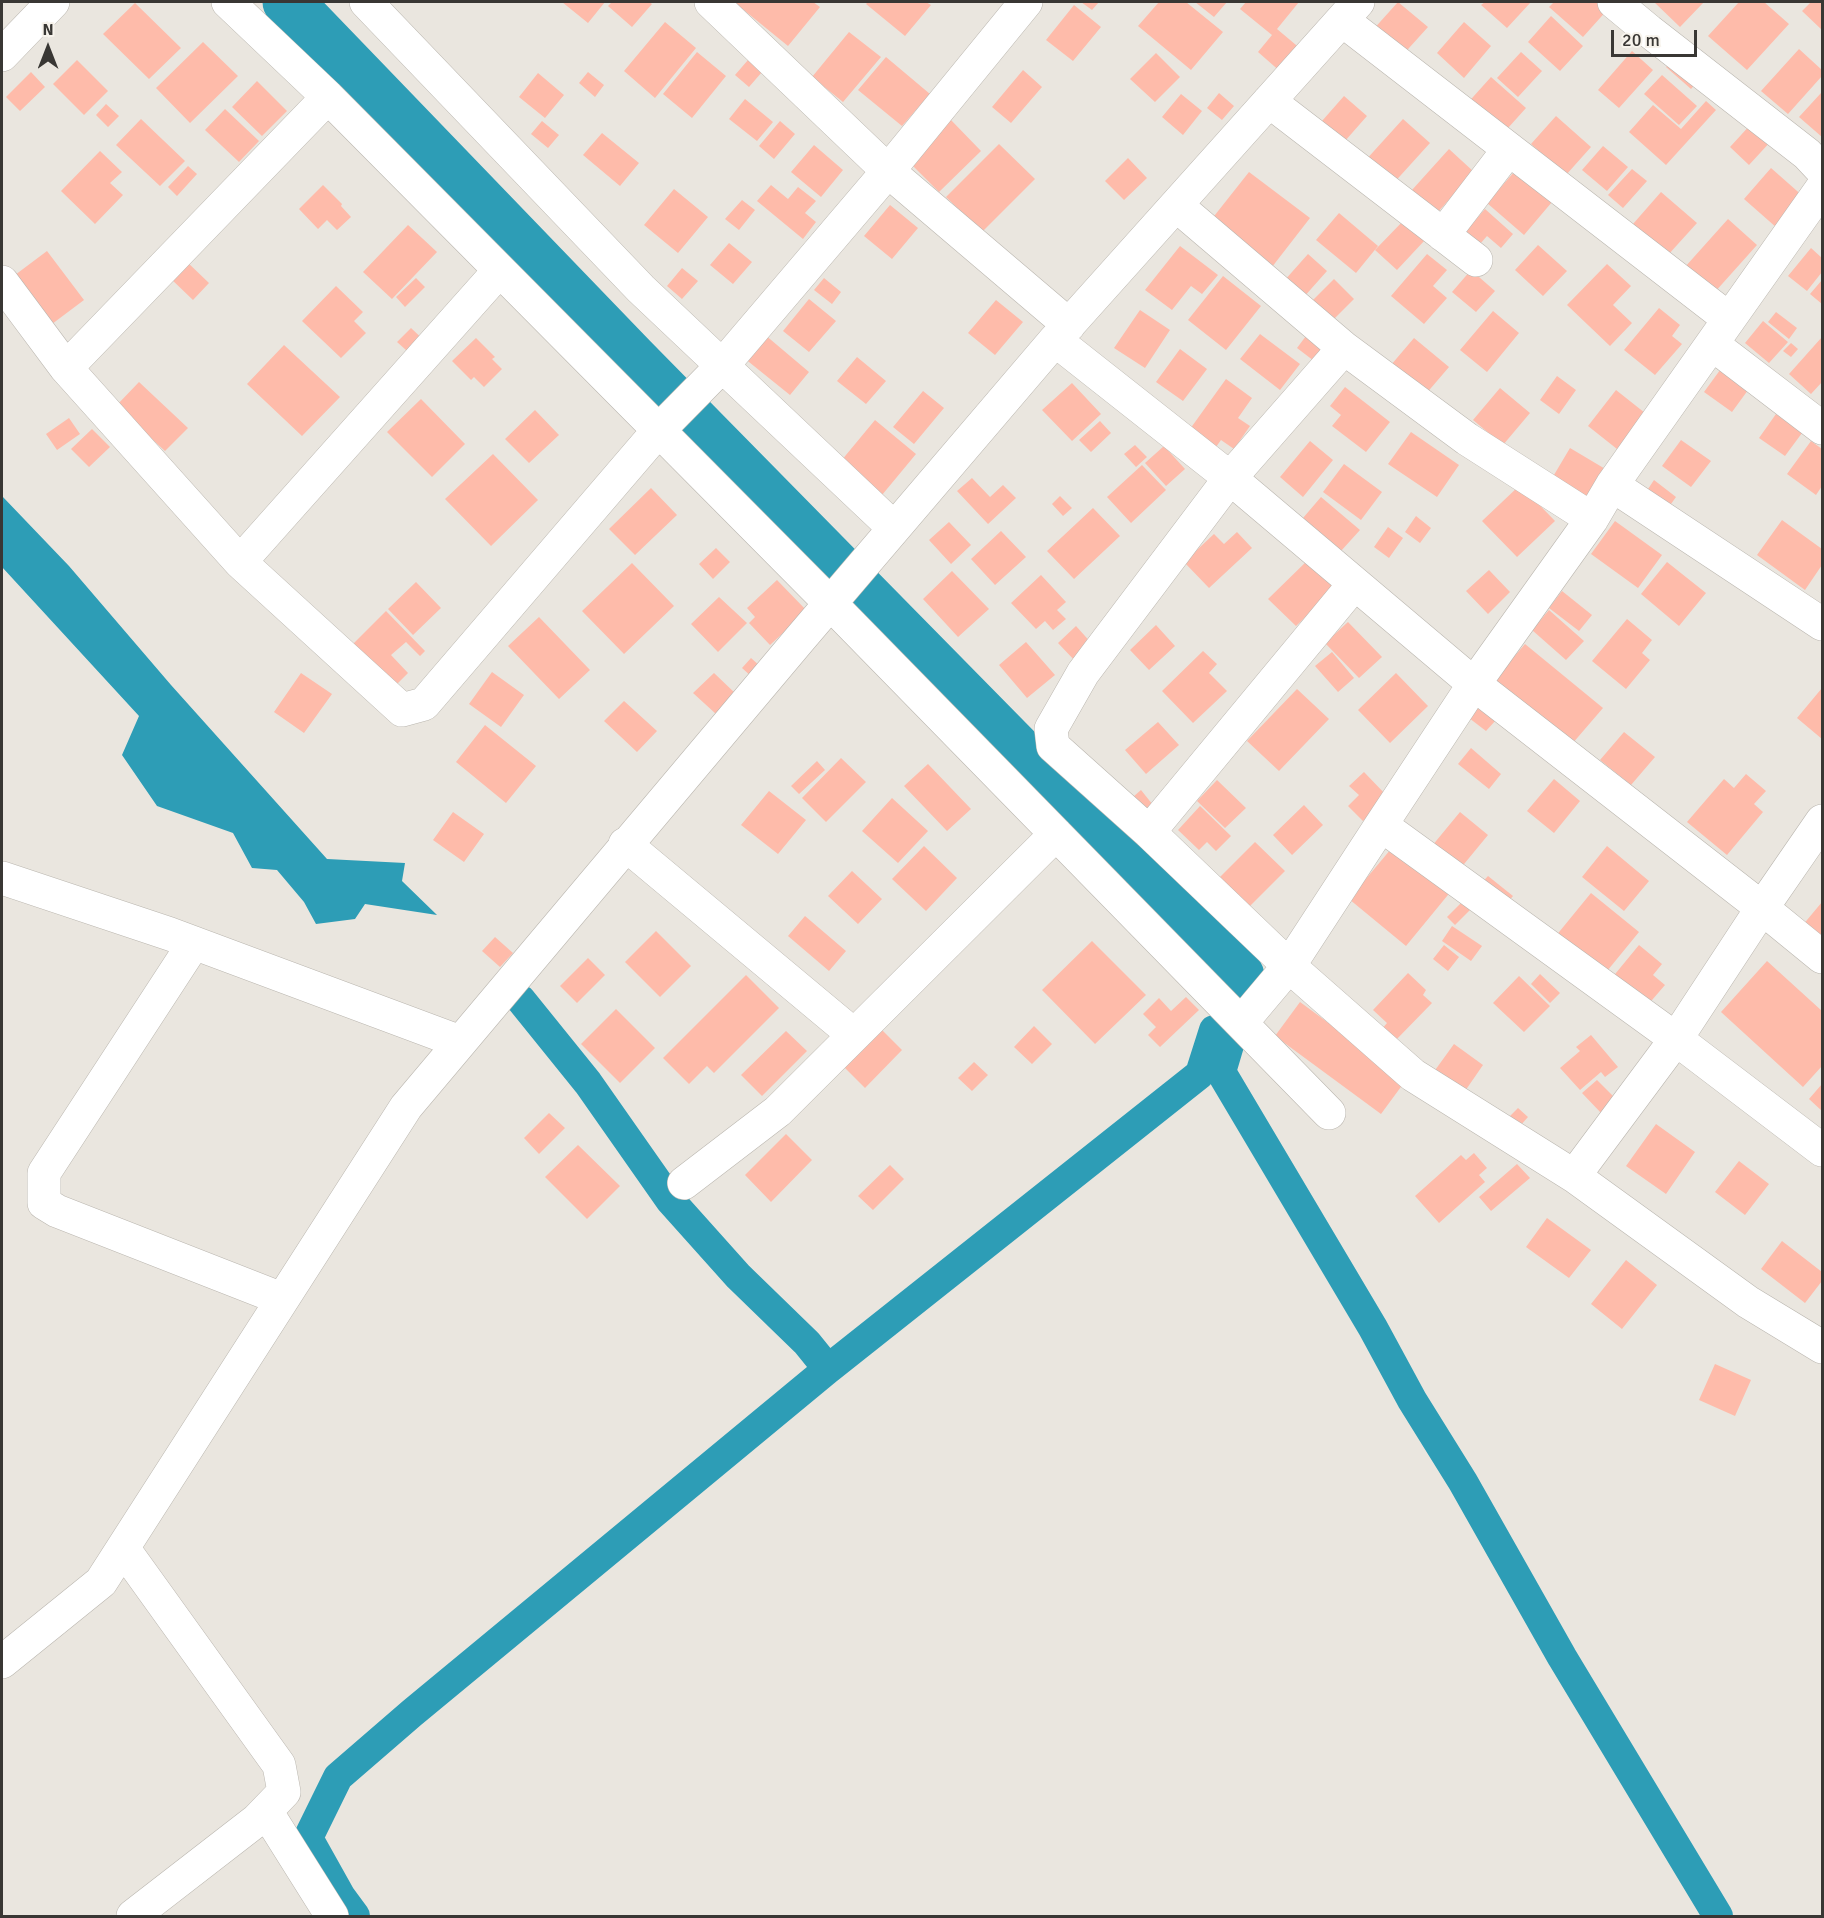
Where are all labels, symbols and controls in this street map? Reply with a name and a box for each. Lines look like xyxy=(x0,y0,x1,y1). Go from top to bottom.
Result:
north arrow xyxy=(18,18,78,78)
scale bar xyxy=(1614,18,1700,56)
text: N xyxy=(42,20,54,40)
text: 20 m xyxy=(1622,29,1660,51)

